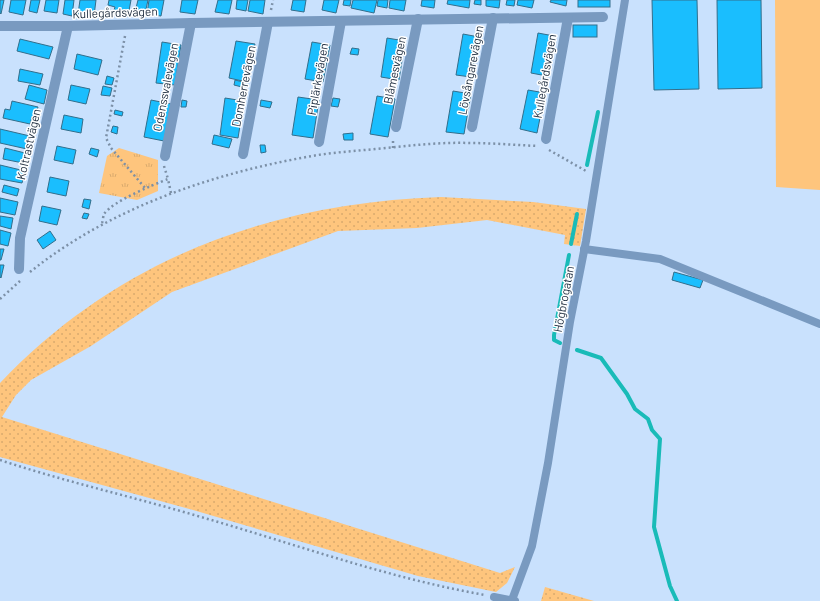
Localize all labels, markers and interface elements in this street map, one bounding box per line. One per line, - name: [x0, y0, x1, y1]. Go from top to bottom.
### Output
- street label: Kullegårdsvägen: [72, 4, 158, 20]
- street label: Lövsångarevägen: [454, 24, 486, 116]
- street label: Kullegårdsvägen: [530, 33, 558, 119]
- street label: Blåmesvägen: [380, 35, 408, 105]
- street label: Odenssvalevägen: [150, 42, 180, 132]
- street label: Piplärkevägen: [304, 42, 330, 116]
- street label: Domherrevägen: [228, 44, 258, 128]
- street label: Koltrastvägen: [13, 107, 43, 181]
- street label: Högbrogatan: [550, 264, 576, 334]

